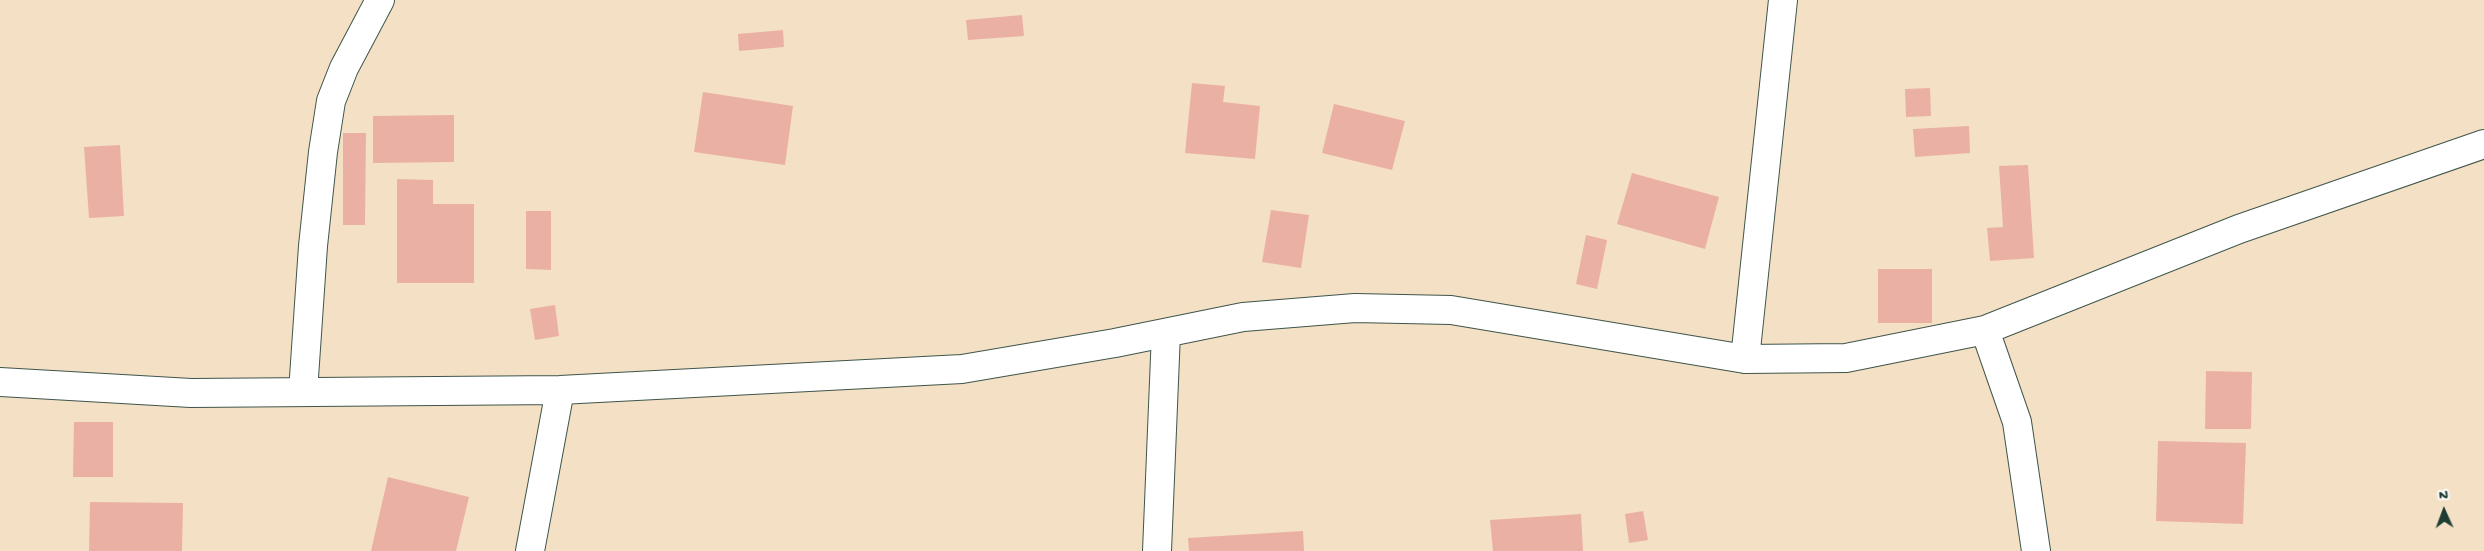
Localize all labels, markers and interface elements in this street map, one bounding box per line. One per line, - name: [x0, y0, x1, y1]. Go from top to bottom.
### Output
- north arrow: [2419, 486, 2469, 536]
- text: N: [2439, 487, 2448, 504]

